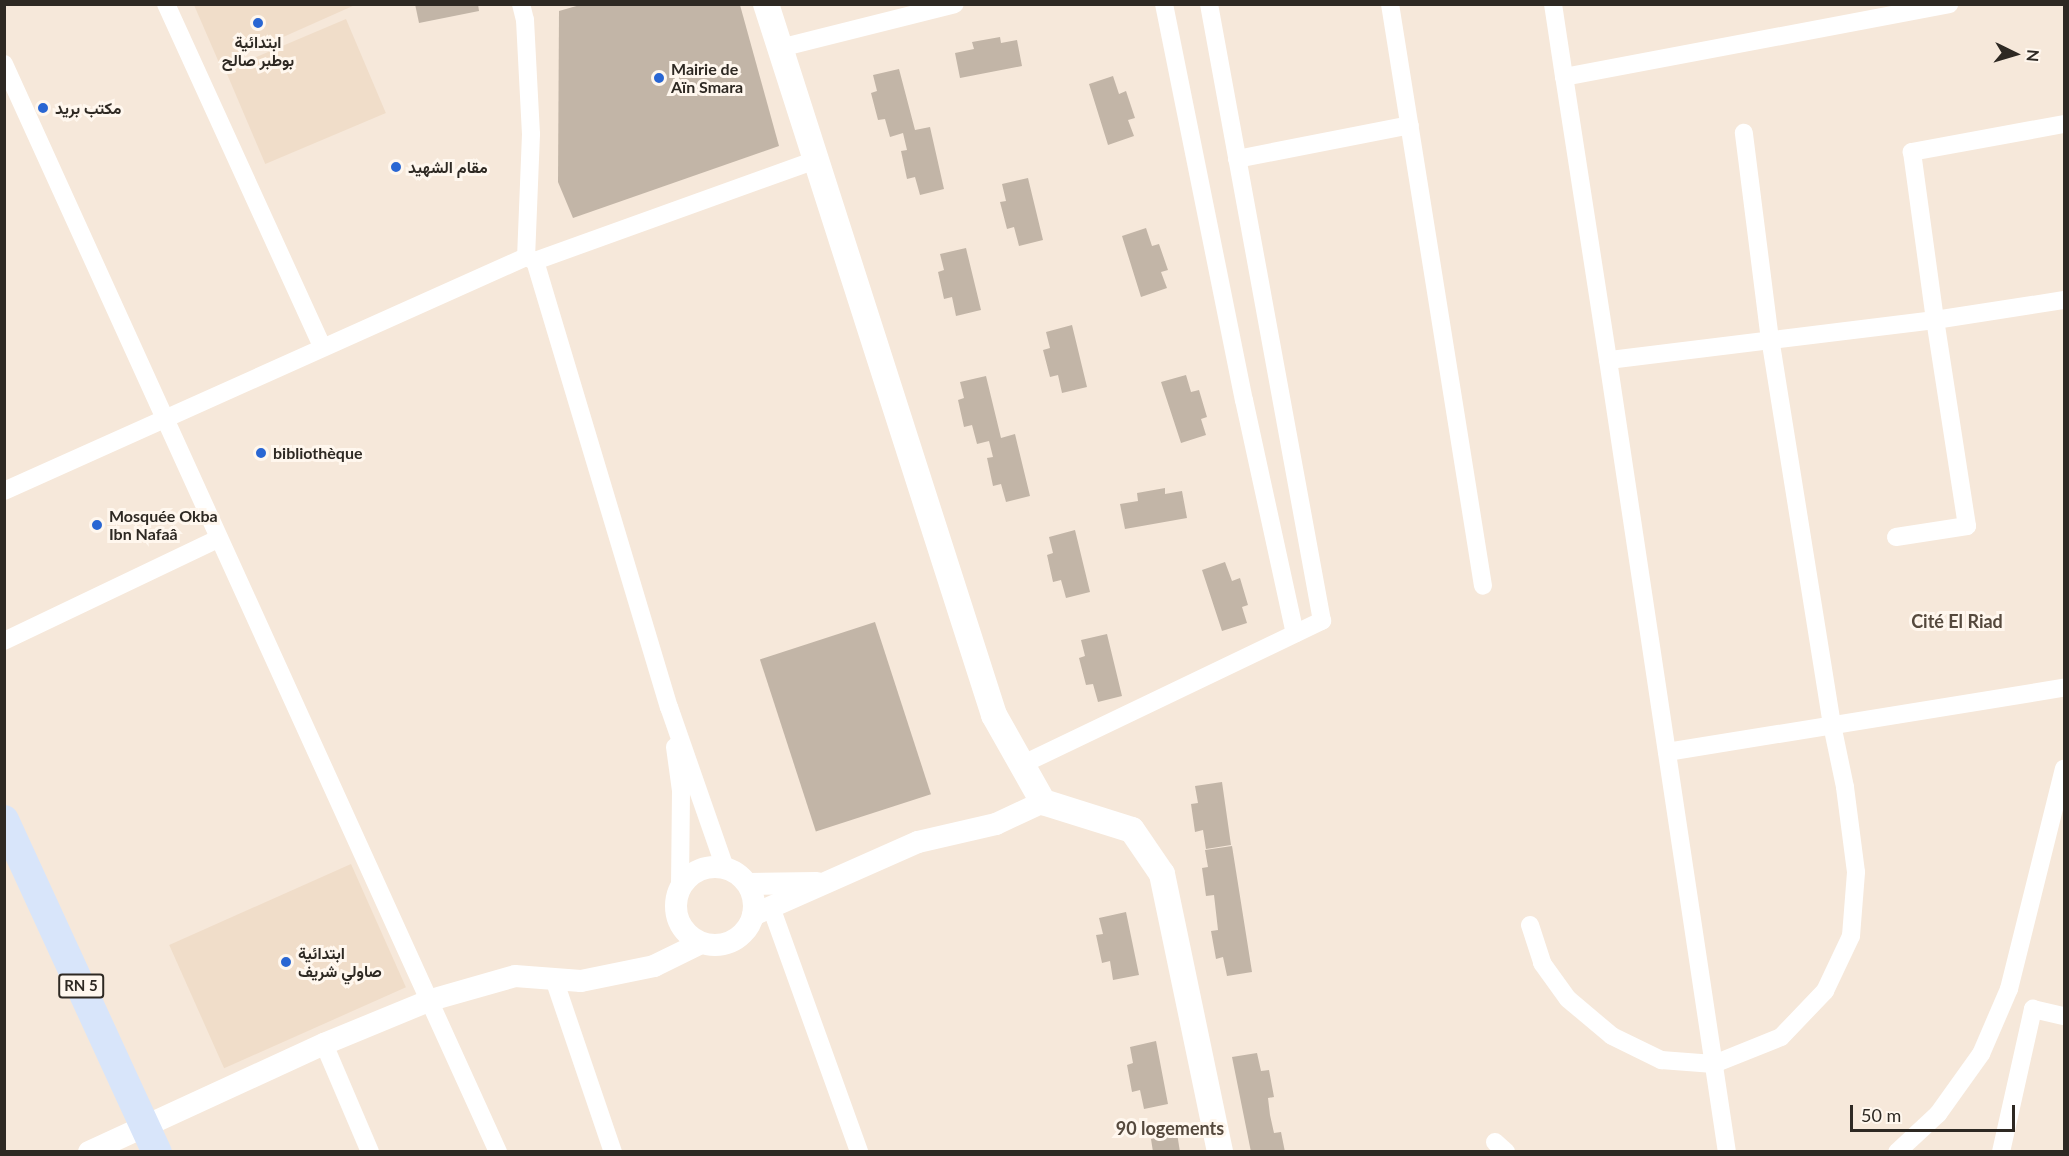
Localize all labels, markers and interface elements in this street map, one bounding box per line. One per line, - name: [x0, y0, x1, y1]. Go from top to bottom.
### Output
- marker: ابتدائية بوطبر صالح: [251, 16, 265, 30]
- north arrow: [1985, 24, 2045, 84]
- place label: ابتدائية بوطبر صالح: [222, 32, 294, 70]
- text: N: [2023, 49, 2043, 63]
- place label: Mairie de Aïn Smara: [671, 59, 743, 97]
- marker: Mairie de Aïn Smara: [652, 71, 666, 85]
- place label: مكتب بريد: [55, 98, 122, 118]
- marker: مكتب بريد: [36, 101, 50, 115]
- place label: مقام الشهيد: [408, 157, 488, 177]
- marker: مقام الشهيد: [389, 160, 403, 174]
- place label: bibliothèque: [273, 443, 362, 463]
- marker: bibliothèque: [254, 446, 268, 460]
- place label: Mosquée Okba Ibn Nafaâ: [109, 506, 218, 544]
- marker: Mosquée Okba Ibn Nafaâ: [90, 518, 104, 532]
- district label: Cité El Riad: [1911, 610, 2003, 632]
- place label: ابتدائية صاولي شريف: [298, 943, 382, 981]
- marker: ابتدائية صاولي شريف: [279, 955, 293, 969]
- road number: RN 5: [57, 974, 105, 998]
- scale bar: [1853, 1093, 2018, 1131]
- text: 50 m: [1861, 1104, 1901, 1126]
- district label: 90 logements: [1116, 1117, 1224, 1139]

